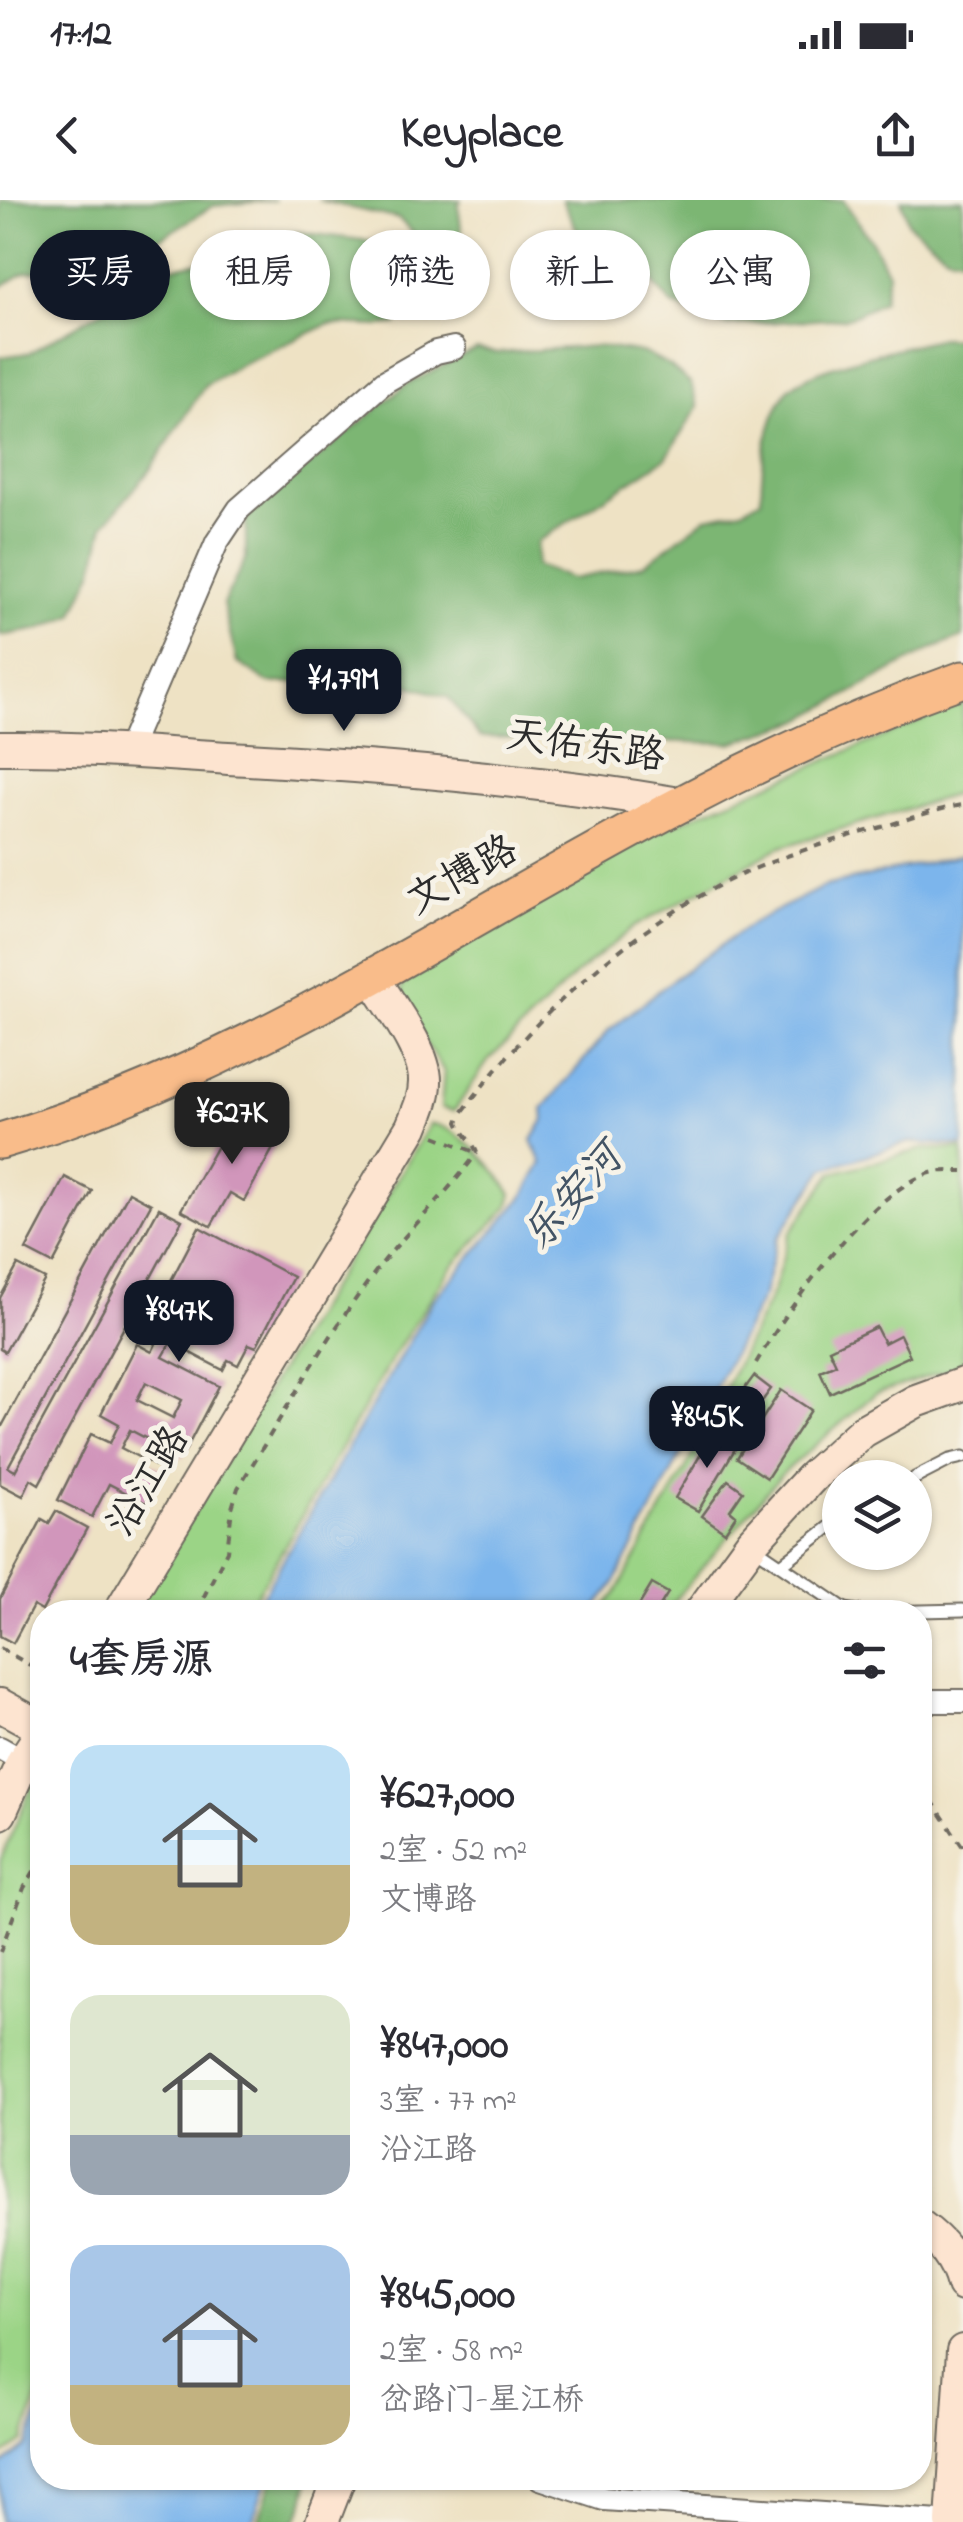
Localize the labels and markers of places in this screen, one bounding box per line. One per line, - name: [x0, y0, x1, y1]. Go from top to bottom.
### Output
- pin: ¥1.79M: [263, 649, 425, 734]
- pin: ¥627K: [162, 1082, 302, 1167]
- pin: ¥847K: [109, 1280, 249, 1365]
- pin: ¥845K: [637, 1386, 777, 1471]

